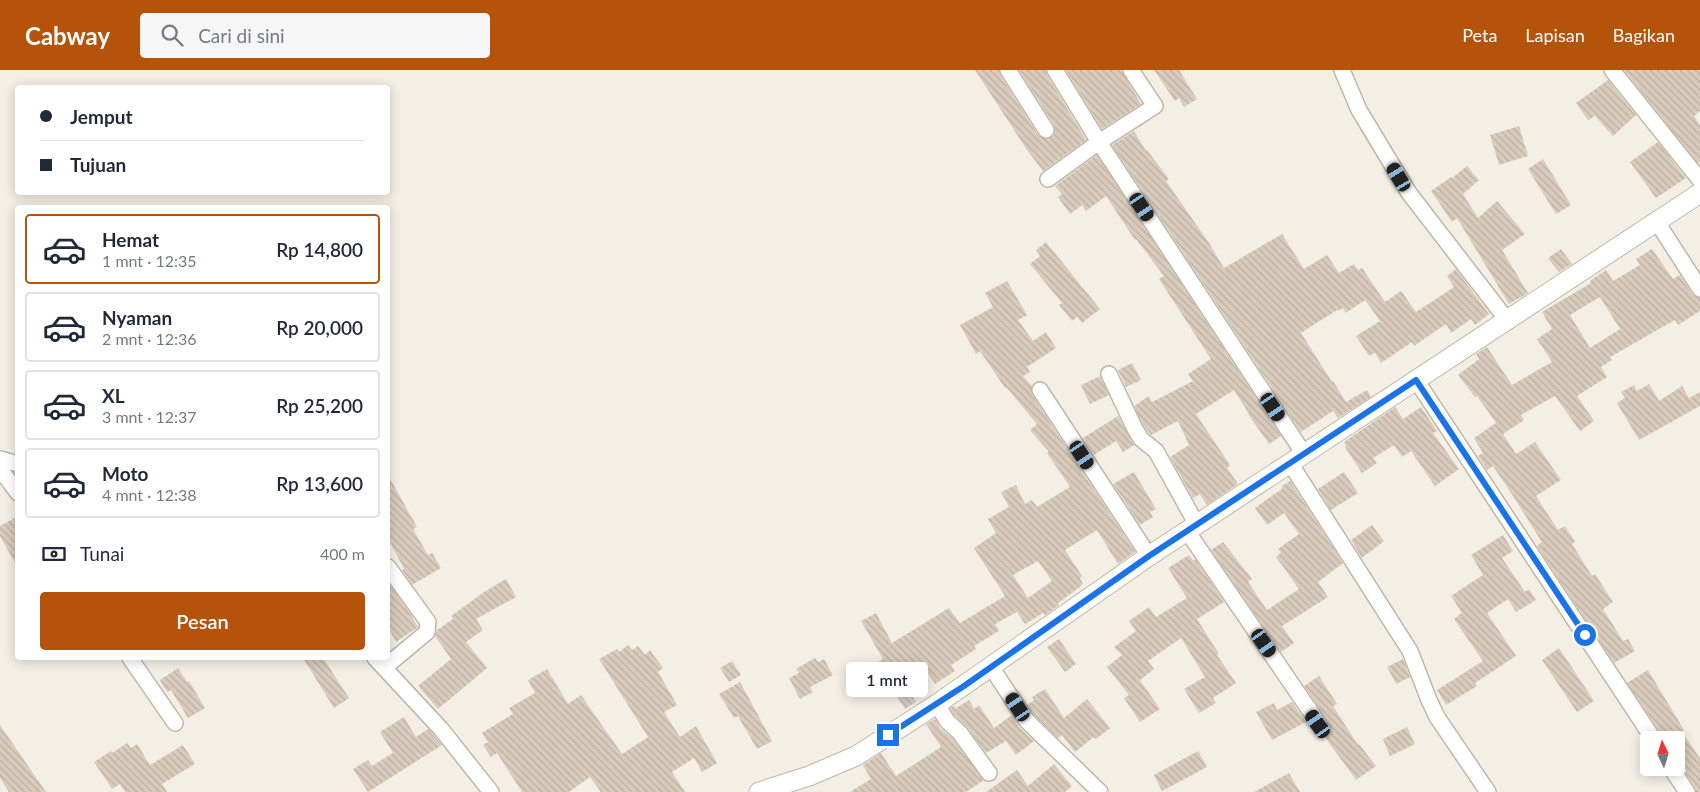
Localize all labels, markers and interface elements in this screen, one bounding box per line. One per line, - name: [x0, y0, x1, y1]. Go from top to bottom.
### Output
- search box: [140, 13, 490, 58]
- text: Cabway: [25, 21, 110, 50]
- icon: search: [158, 21, 186, 49]
- text: Cari di sini: [198, 24, 285, 47]
- text: Peta: [1462, 24, 1497, 46]
- text: Lapisan: [1525, 24, 1585, 46]
- text: Bagikan: [1613, 24, 1675, 46]
- text: Jemput: [70, 105, 132, 128]
- text: Tujuan: [70, 153, 126, 176]
- car: [1384, 160, 1413, 194]
- car: [1127, 190, 1156, 224]
- icon: car: [42, 227, 87, 272]
- text: Hemat: [102, 228, 159, 251]
- text: Rp 14,800: [276, 238, 363, 261]
- text: 1 mnt · 12:35: [102, 251, 197, 270]
- icon: car: [42, 305, 87, 350]
- text: Nyaman: [102, 306, 172, 329]
- text: Rp 20,000: [276, 316, 363, 339]
- text: 2 mnt · 12:36: [102, 329, 197, 348]
- icon: car: [42, 383, 87, 428]
- text: XL: [102, 384, 125, 407]
- car: [1258, 390, 1287, 424]
- text: Rp 25,200: [276, 394, 363, 417]
- text: 3 mnt · 12:37: [102, 407, 197, 426]
- car: [1067, 438, 1096, 472]
- icon: car: [42, 461, 87, 506]
- text: Moto: [102, 462, 148, 485]
- text: Rp 13,600: [276, 472, 363, 495]
- text: 4 mnt · 12:38: [102, 485, 197, 504]
- icon: cash: [40, 540, 68, 568]
- text: Tunai: [80, 542, 124, 565]
- text: 400 m: [320, 544, 365, 563]
- button: Pesan: [40, 592, 365, 650]
- route start: [1574, 624, 1596, 646]
- car: [1249, 626, 1278, 660]
- callout: 1 mnt: [847, 662, 929, 698]
- text: 1 mnt: [866, 670, 908, 689]
- car: [1003, 690, 1032, 724]
- car: [1303, 707, 1332, 741]
- route end: [877, 724, 899, 746]
- north arrow: [1640, 731, 1685, 776]
- map controls: [1640, 731, 1685, 776]

